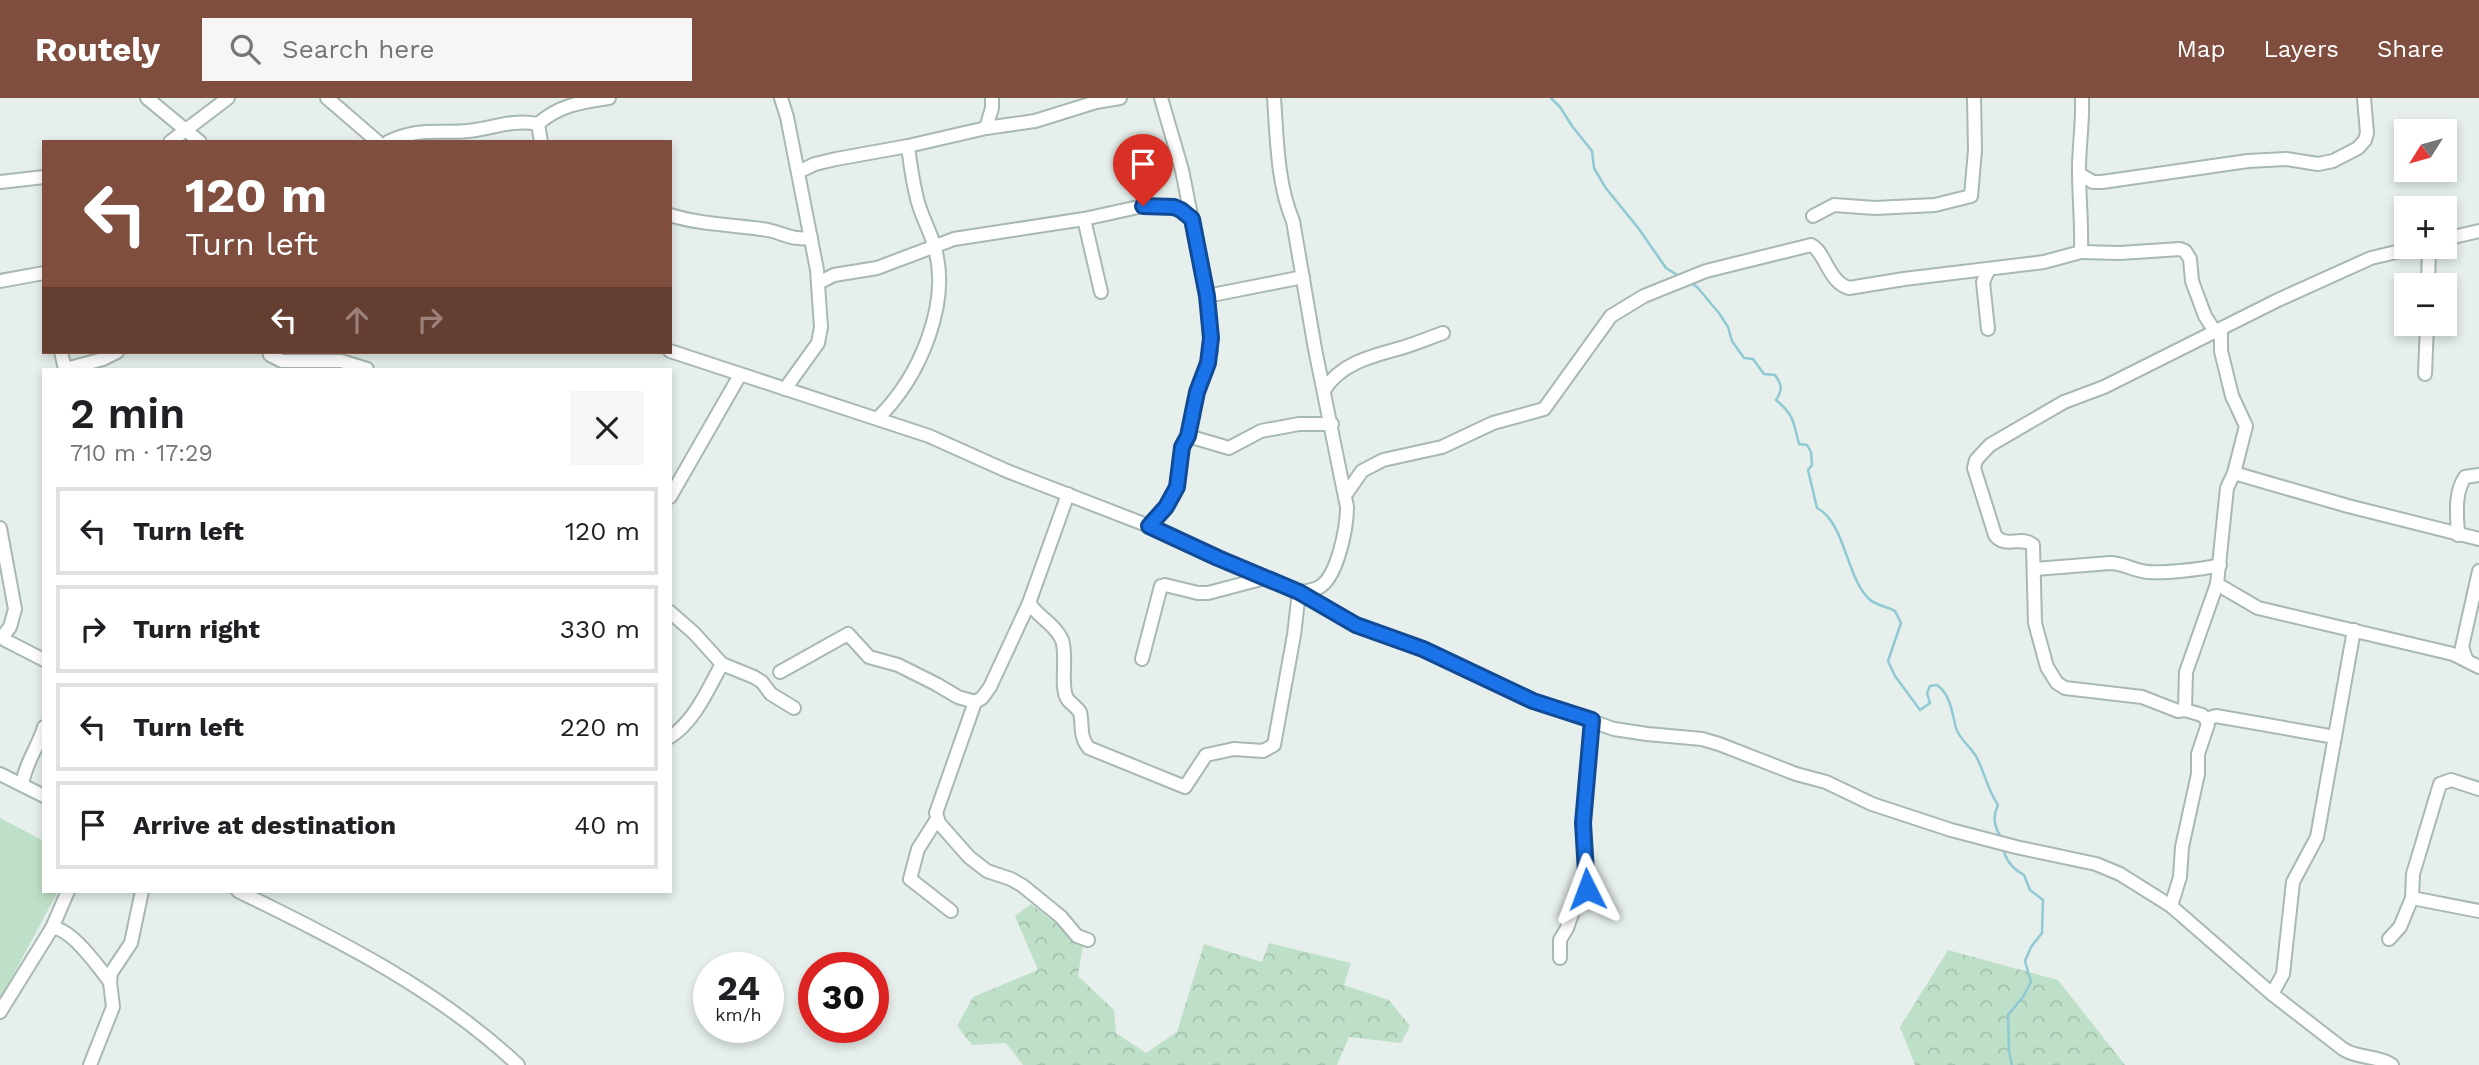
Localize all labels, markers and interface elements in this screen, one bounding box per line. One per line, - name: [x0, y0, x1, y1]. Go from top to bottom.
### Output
- search box: [202, 18, 692, 81]
- text: Routely: [35, 30, 160, 69]
- icon: search: [226, 30, 264, 68]
- text: Search here: [282, 34, 434, 64]
- text: Map: [2177, 35, 2225, 63]
- text: Layers: [2263, 35, 2339, 63]
- text: Share: [2377, 35, 2444, 63]
- north arrow: [2394, 119, 2457, 182]
- map controls: [2394, 119, 2457, 336]
- pin: [1113, 134, 1173, 206]
- icon: arrive: [1124, 145, 1162, 183]
- text: 120 m: [185, 166, 327, 224]
- icon: left: [70, 168, 161, 259]
- button: +: [2394, 196, 2457, 259]
- text: Turn left: [185, 225, 318, 263]
- button: −: [2394, 273, 2457, 336]
- icon: left: [265, 301, 303, 339]
- icon: ahead: [338, 301, 376, 339]
- icon: right: [411, 301, 449, 339]
- text: 2 min: [70, 389, 185, 438]
- button: close: [570, 391, 644, 465]
- text: 710 m · 17:29: [70, 440, 213, 467]
- icon: left: [74, 512, 112, 550]
- text: Turn left: [133, 516, 244, 546]
- text: 120 m: [565, 516, 640, 546]
- icon: right: [74, 610, 112, 648]
- text: Turn right: [133, 614, 260, 644]
- text: 330 m: [560, 614, 640, 644]
- icon: left: [74, 708, 112, 746]
- text: Turn left: [133, 712, 244, 742]
- text: 220 m: [560, 712, 640, 742]
- icon: arrive: [74, 806, 112, 844]
- text: Arrive at destination: [133, 810, 396, 840]
- text: 40 m: [574, 810, 640, 840]
- position arrow: [1550, 852, 1624, 926]
- speed limit sign: 30: [798, 952, 889, 1043]
- text: 24: [717, 967, 760, 1009]
- text: km/h: [715, 1004, 762, 1025]

